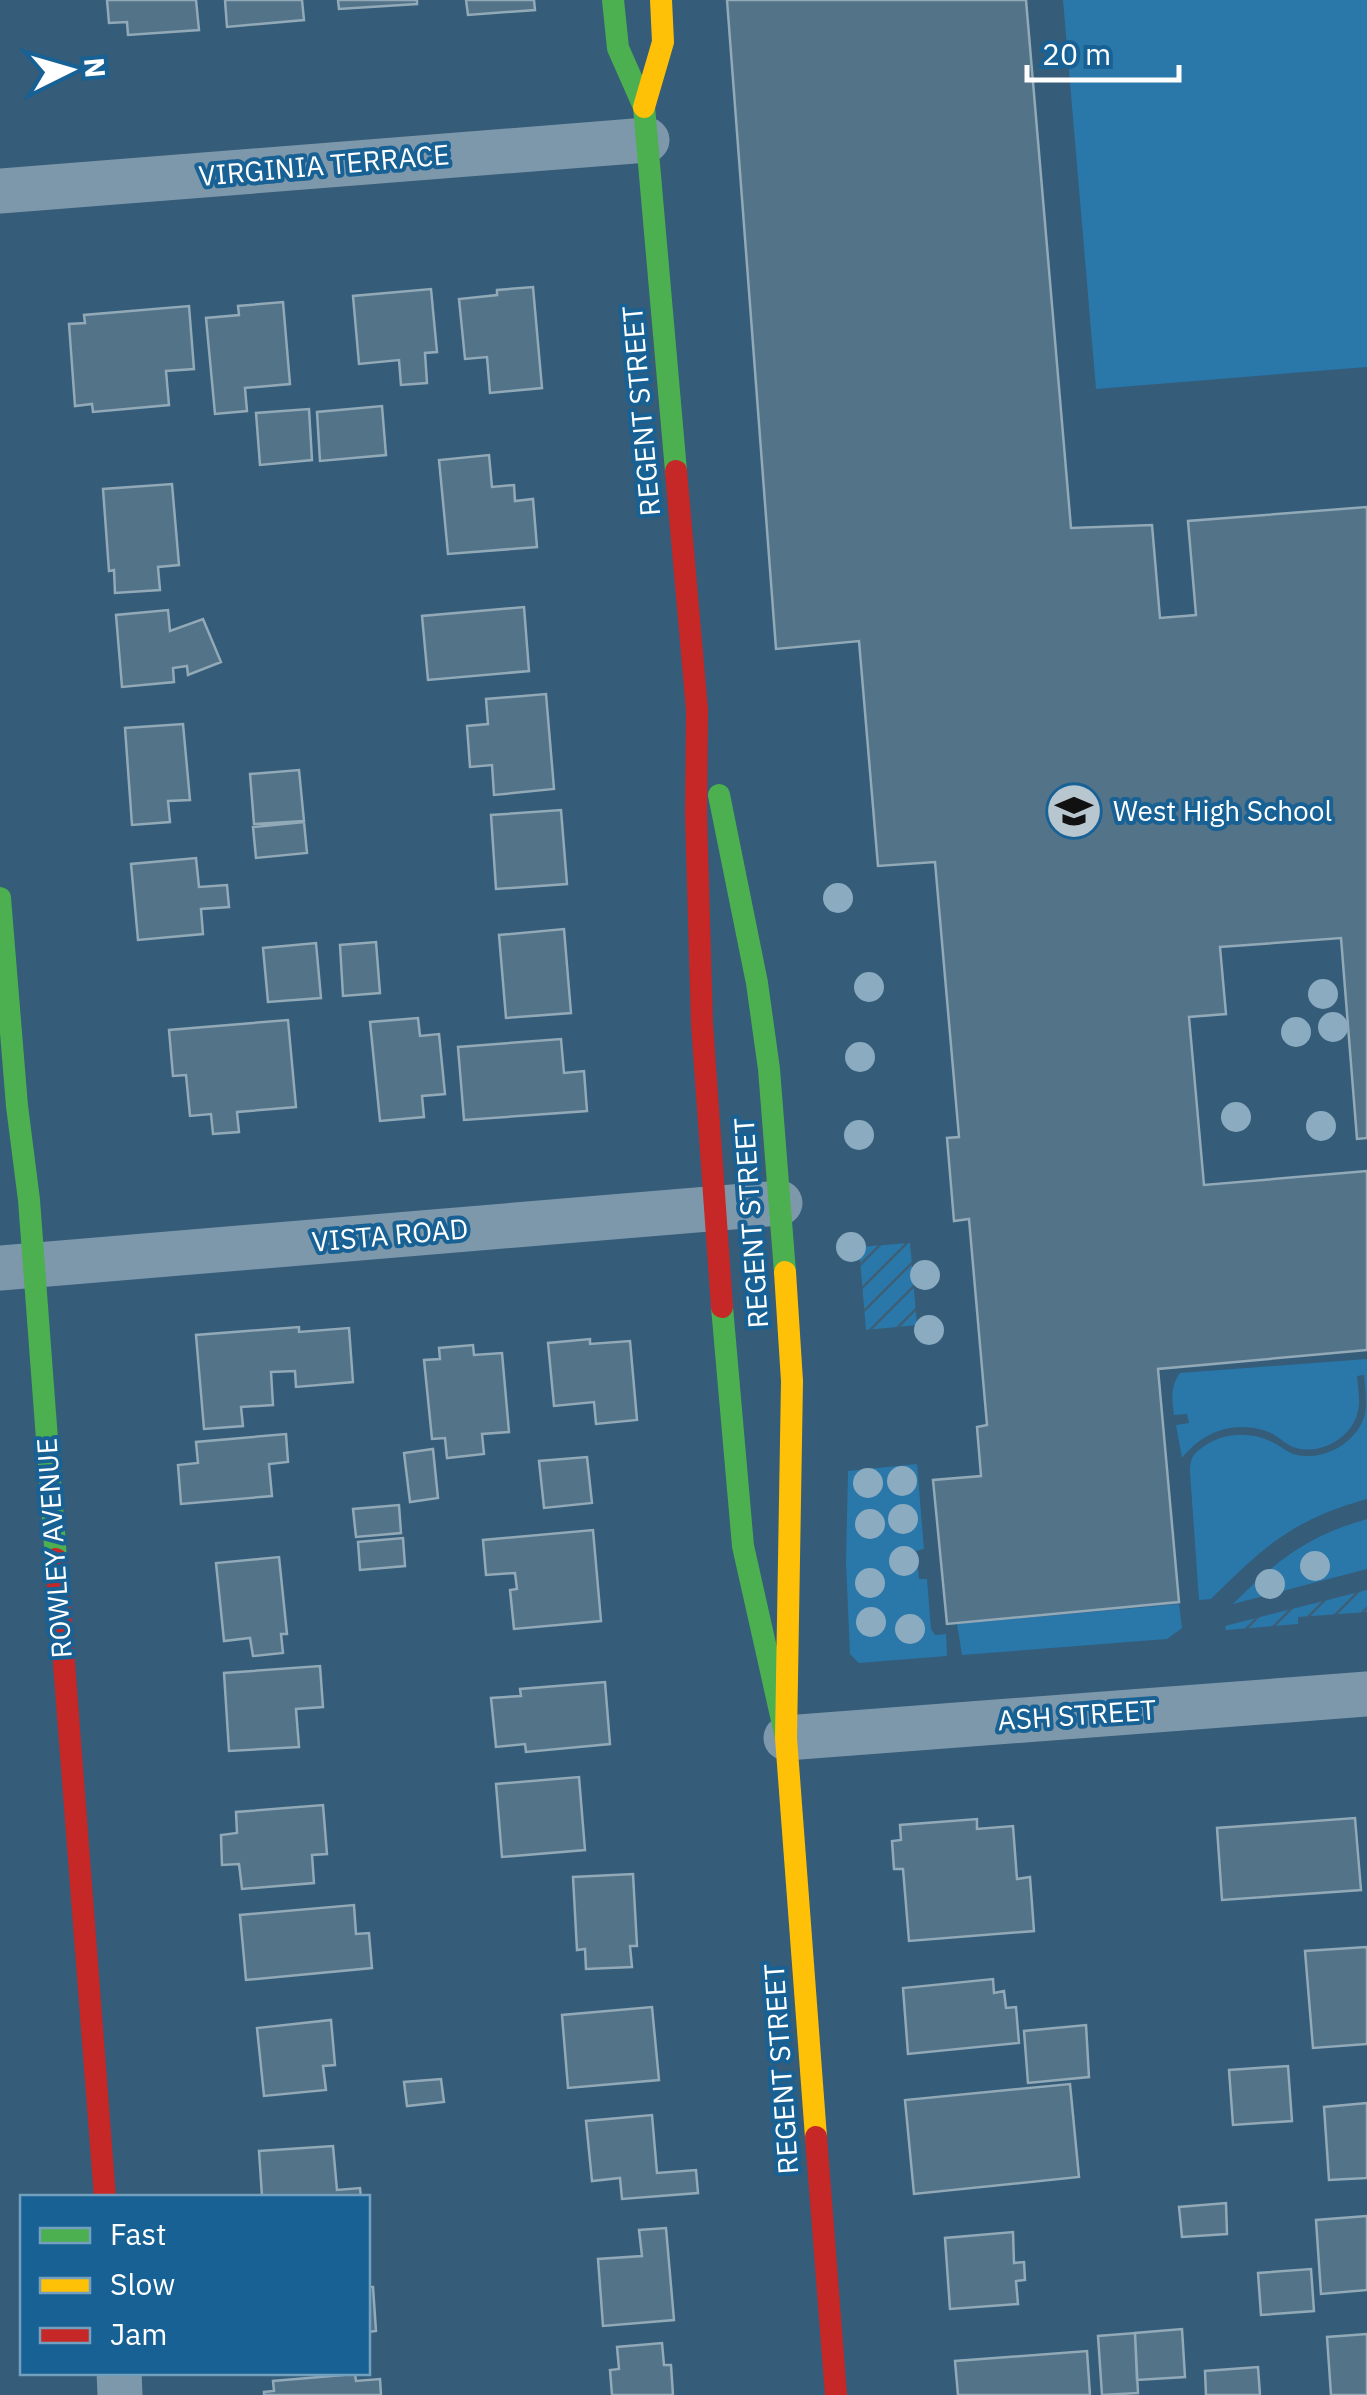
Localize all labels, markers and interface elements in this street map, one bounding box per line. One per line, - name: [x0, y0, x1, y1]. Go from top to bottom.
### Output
- north arrow: [20, 20, 120, 120]
- scale bar: [1027, 20, 1180, 82]
- text: 20 m: [1042, 34, 1111, 73]
- text: N: [76, 56, 115, 79]
- street label: VIRGINIA TERRACE: [197, 135, 451, 194]
- street label: REGENT STREET: [613, 304, 668, 518]
- school or university icon: West High School: [1044, 781, 1104, 841]
- place label: West High School: [1113, 792, 1332, 829]
- street label: REGENT STREET: [725, 1117, 776, 1330]
- street label: VISTA ROAD: [310, 1209, 470, 1260]
- street label: ROWLEY AVENUE: [27, 1437, 80, 1659]
- street label: ASH STREET: [996, 1690, 1158, 1739]
- street label: REGENT STREET: [755, 1963, 806, 2176]
- legend: [20, 2195, 370, 2375]
- text: Fast: [110, 2214, 167, 2253]
- text: Slow: [110, 2264, 175, 2303]
- text: Jam: [110, 2314, 168, 2353]

